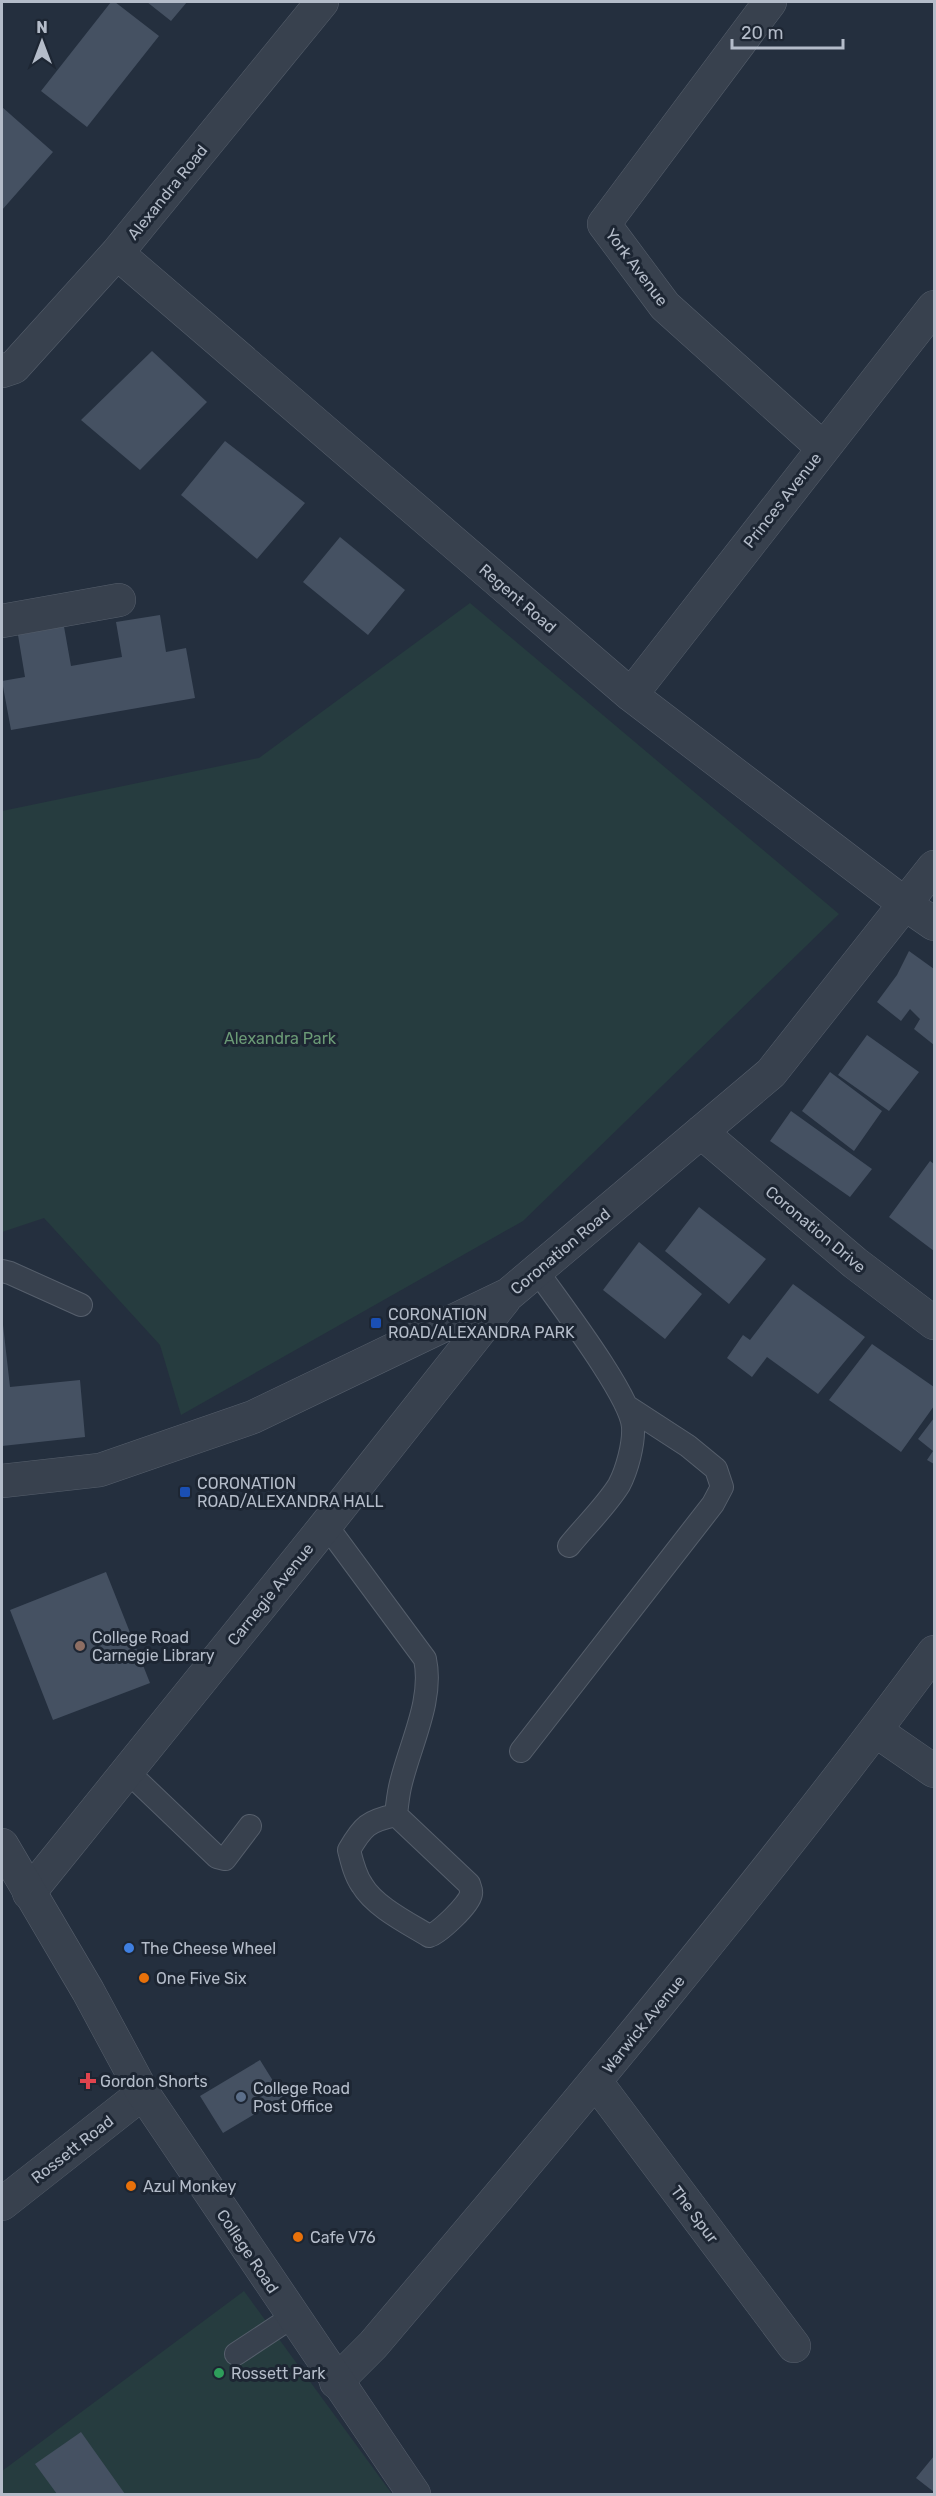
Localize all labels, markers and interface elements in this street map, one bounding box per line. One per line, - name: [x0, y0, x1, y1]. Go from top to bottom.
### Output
- north arrow: [12, 12, 72, 72]
- scale bar: [732, 12, 843, 50]
- text: N: [36, 18, 48, 37]
- text: 20 m: [741, 22, 783, 44]
- street label: Alexandra Road: [123, 141, 211, 244]
- street label: York Avenue: [601, 225, 672, 310]
- street label: Princes Avenue: [739, 449, 825, 552]
- street label: Regent Road: [475, 560, 560, 637]
- park label: Alexandra Park: [224, 1029, 337, 1048]
- street label: Coronation Drive: [762, 1182, 870, 1277]
- street label: Coronation Road: [507, 1204, 614, 1299]
- place label: CORONATION ROAD/ALEXANDRA PARK: [388, 1305, 575, 1342]
- marker: CORONATION ROAD/ALEXANDRA PARK: [369, 1316, 383, 1330]
- place label: CORONATION ROAD/ALEXANDRA HALL: [197, 1474, 383, 1511]
- marker: CORONATION ROAD/ALEXANDRA HALL: [178, 1485, 192, 1499]
- street label: Carnegie Avenue: [223, 1539, 317, 1649]
- place label: College Road Carnegie Library: [92, 1628, 215, 1665]
- marker: College Road Carnegie Library: [73, 1639, 87, 1653]
- place label: The Cheese Wheel: [141, 1939, 276, 1958]
- marker: The Cheese Wheel: [122, 1941, 136, 1955]
- place label: One Five Six: [156, 1969, 247, 1988]
- marker: One Five Six: [137, 1971, 151, 1985]
- street label: Warwick Avenue: [598, 1971, 689, 2077]
- place label: Gordon Shorts: [100, 2072, 208, 2091]
- marker: Gordon Shorts: [81, 2074, 95, 2088]
- place label: College Road Post Office: [253, 2079, 350, 2116]
- marker: College Road Post Office: [234, 2090, 248, 2104]
- street label: Rossett Road: [27, 2111, 117, 2187]
- place label: Azul Monkey: [143, 2177, 236, 2196]
- marker: Azul Monkey: [124, 2179, 138, 2193]
- street label: The Spur: [667, 2182, 722, 2247]
- street label: College Road: [213, 2206, 283, 2297]
- place label: Cafe V76: [310, 2228, 376, 2247]
- marker: Cafe V76: [291, 2230, 305, 2244]
- place label: Rossett Park: [231, 2364, 326, 2383]
- marker: Rossett Park: [212, 2366, 226, 2380]

